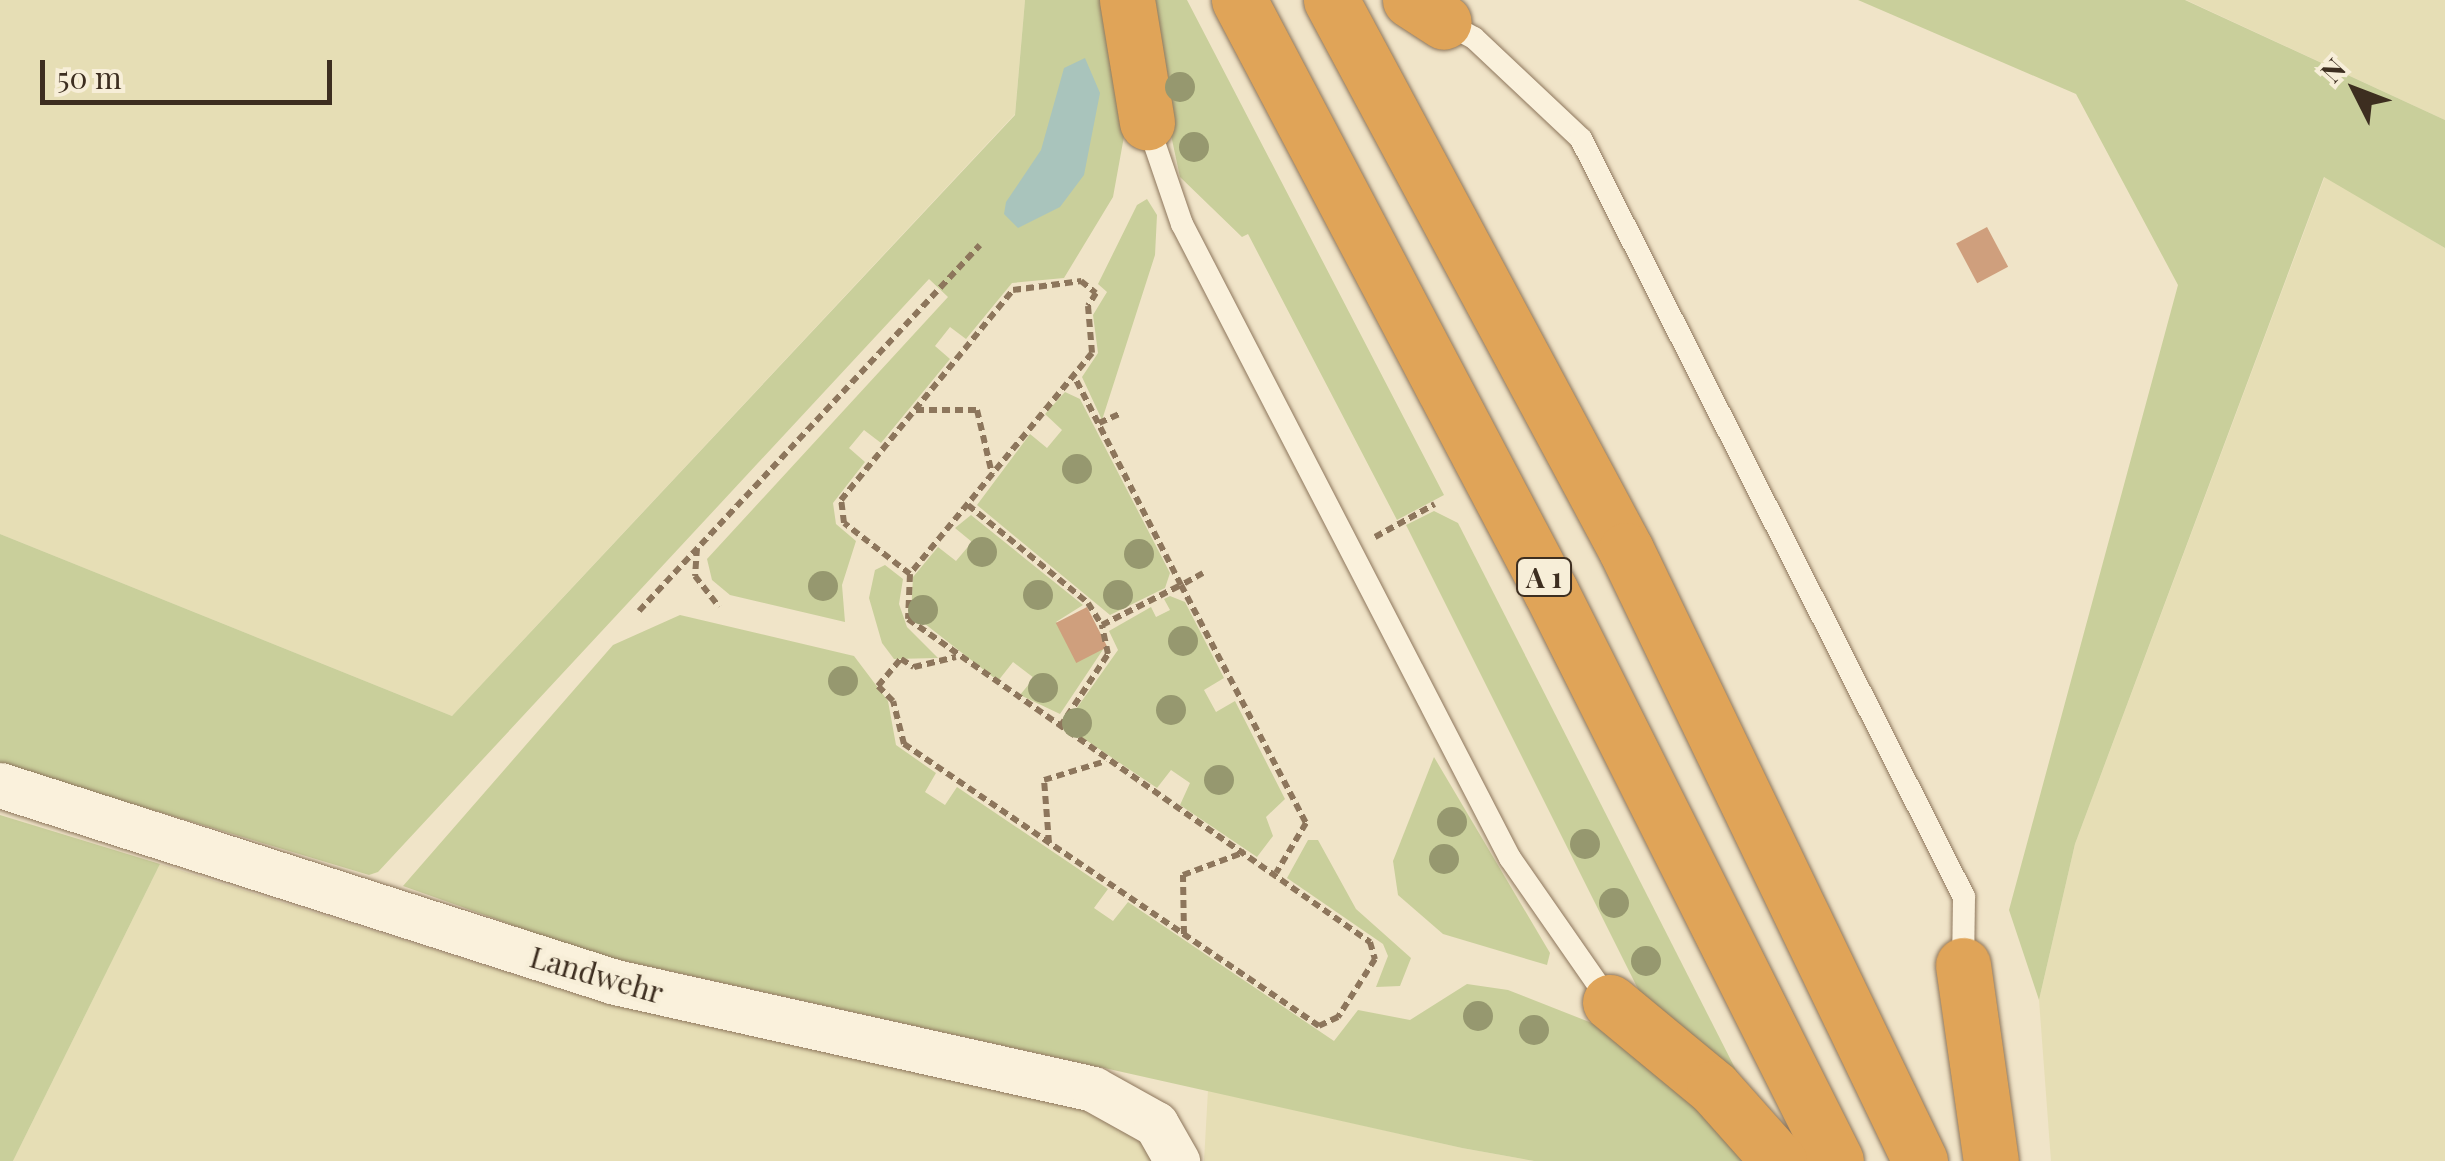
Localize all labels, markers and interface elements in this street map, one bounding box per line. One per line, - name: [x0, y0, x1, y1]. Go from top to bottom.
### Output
- scale bar: [45, 40, 338, 102]
- north arrow: [2305, 40, 2405, 140]
- text: N: [2312, 50, 2353, 89]
- text: 50 m: [57, 57, 122, 97]
- road number: A 1: [1514, 554, 1574, 600]
- street label: Landwehr: [526, 938, 668, 1010]

